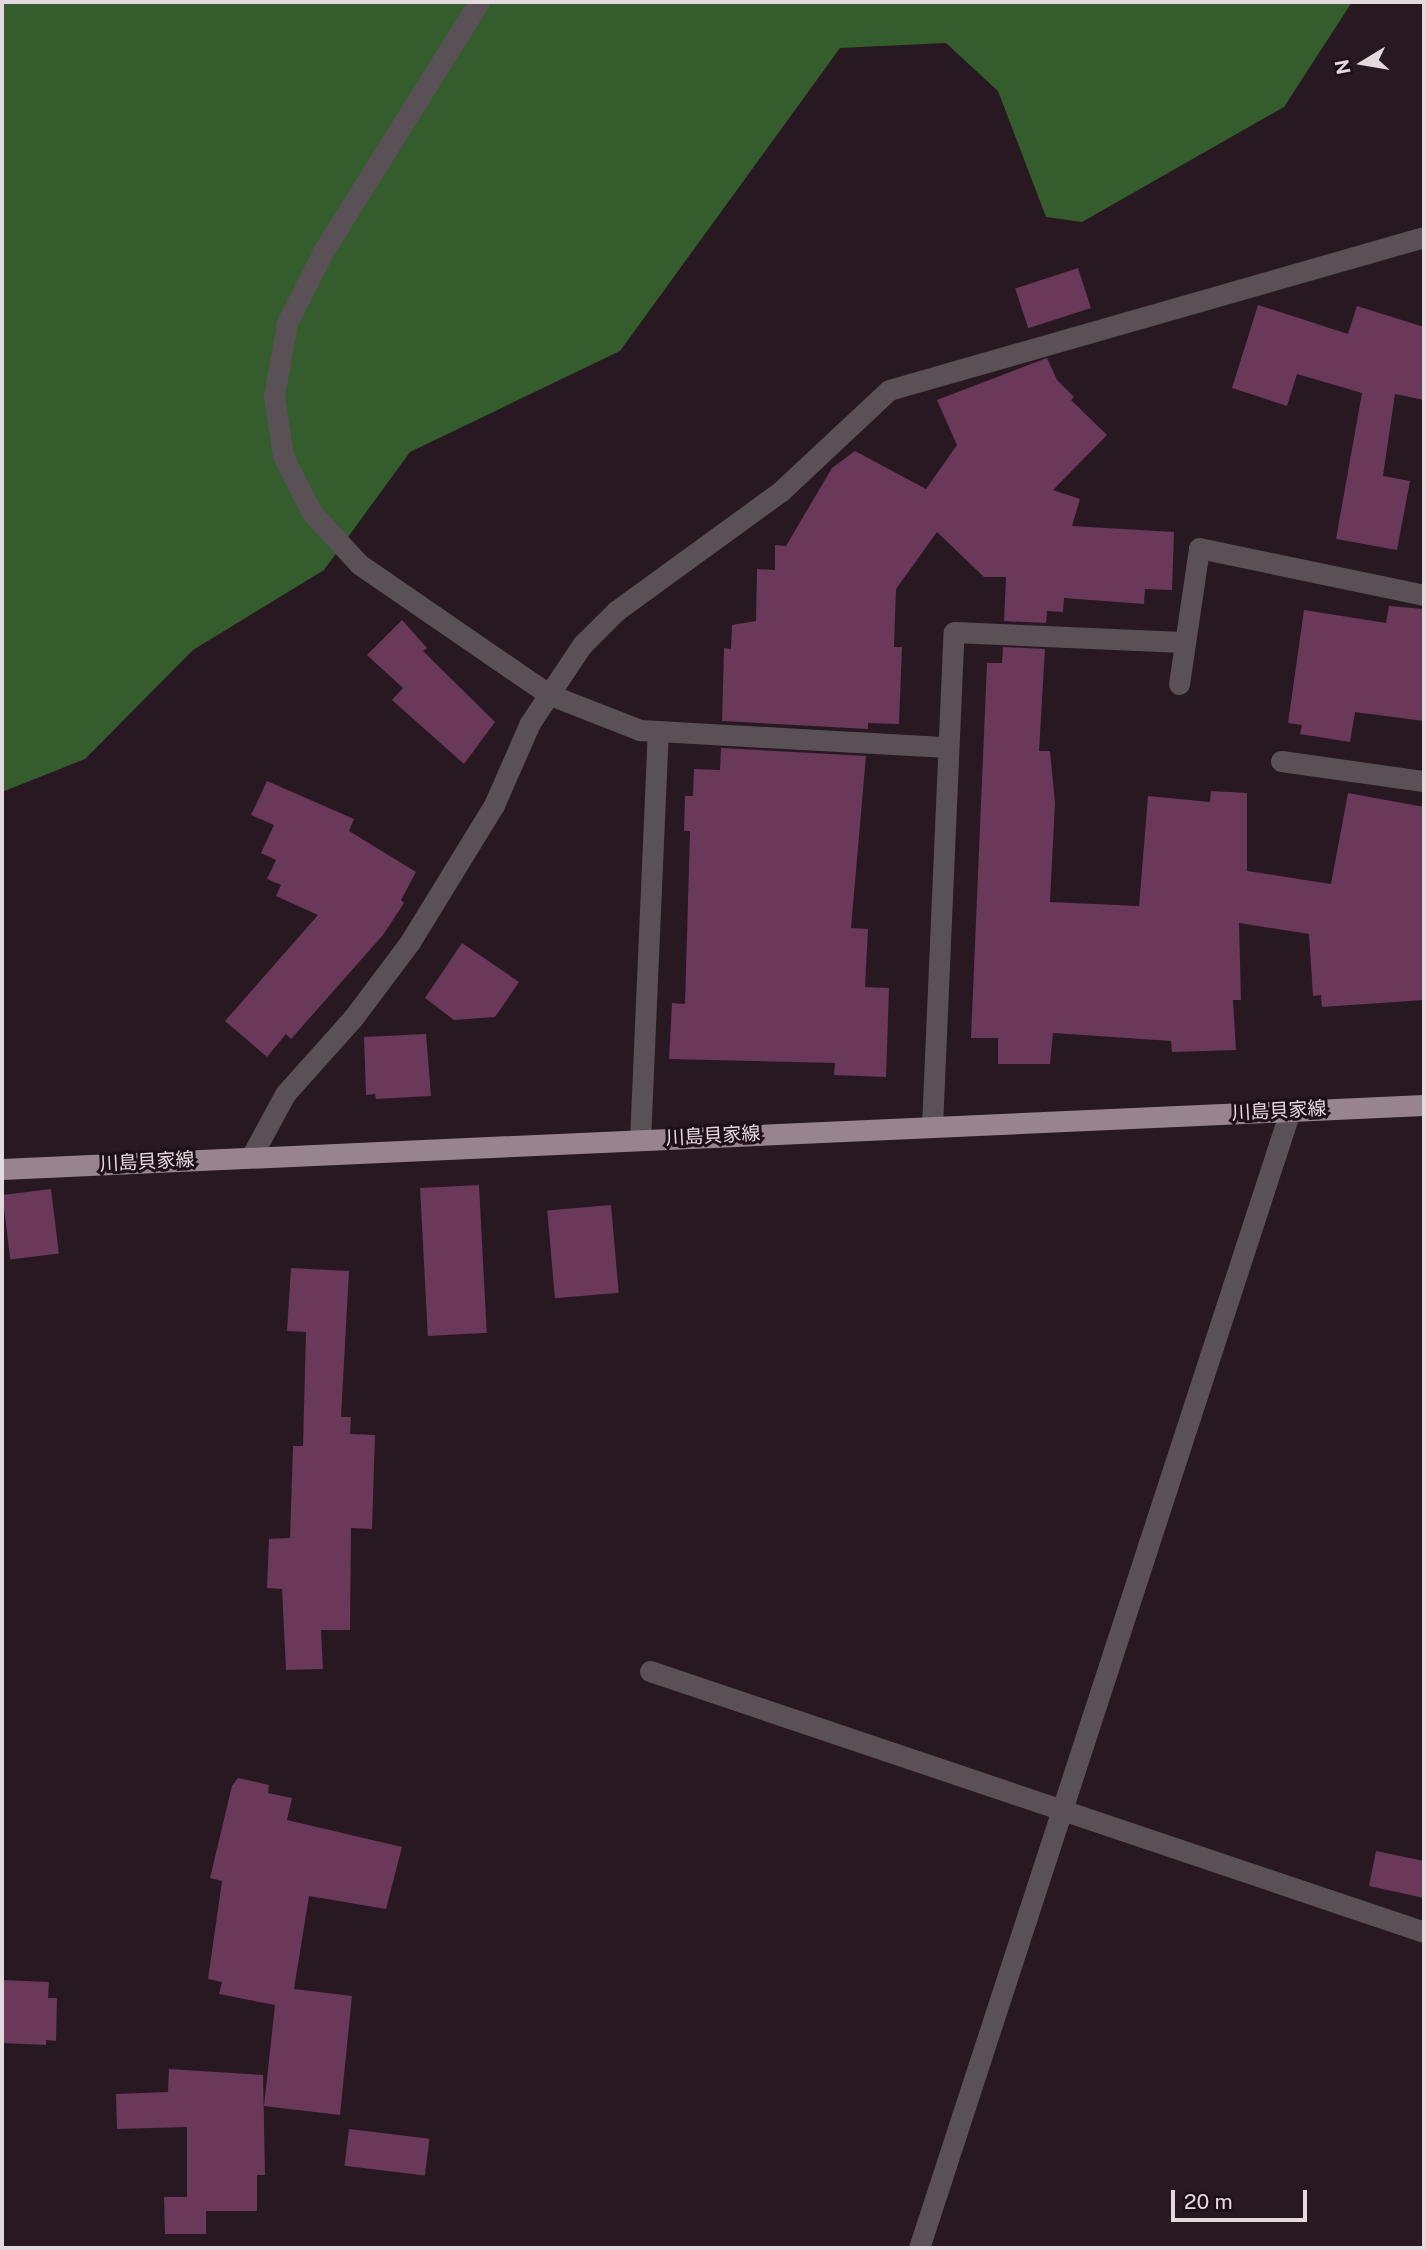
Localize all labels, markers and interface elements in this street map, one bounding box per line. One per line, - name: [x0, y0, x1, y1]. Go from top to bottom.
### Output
- north arrow: [1328, 28, 1398, 98]
- text: N: [1330, 58, 1355, 76]
- street label: 川島貝家線: [1231, 1097, 1327, 1125]
- street label: 川島貝家線: [665, 1122, 761, 1150]
- street label: 川島貝家線: [99, 1148, 195, 1176]
- scale bar: [1174, 2176, 1310, 2220]
- text: 20 m: [1184, 2189, 1233, 2214]

